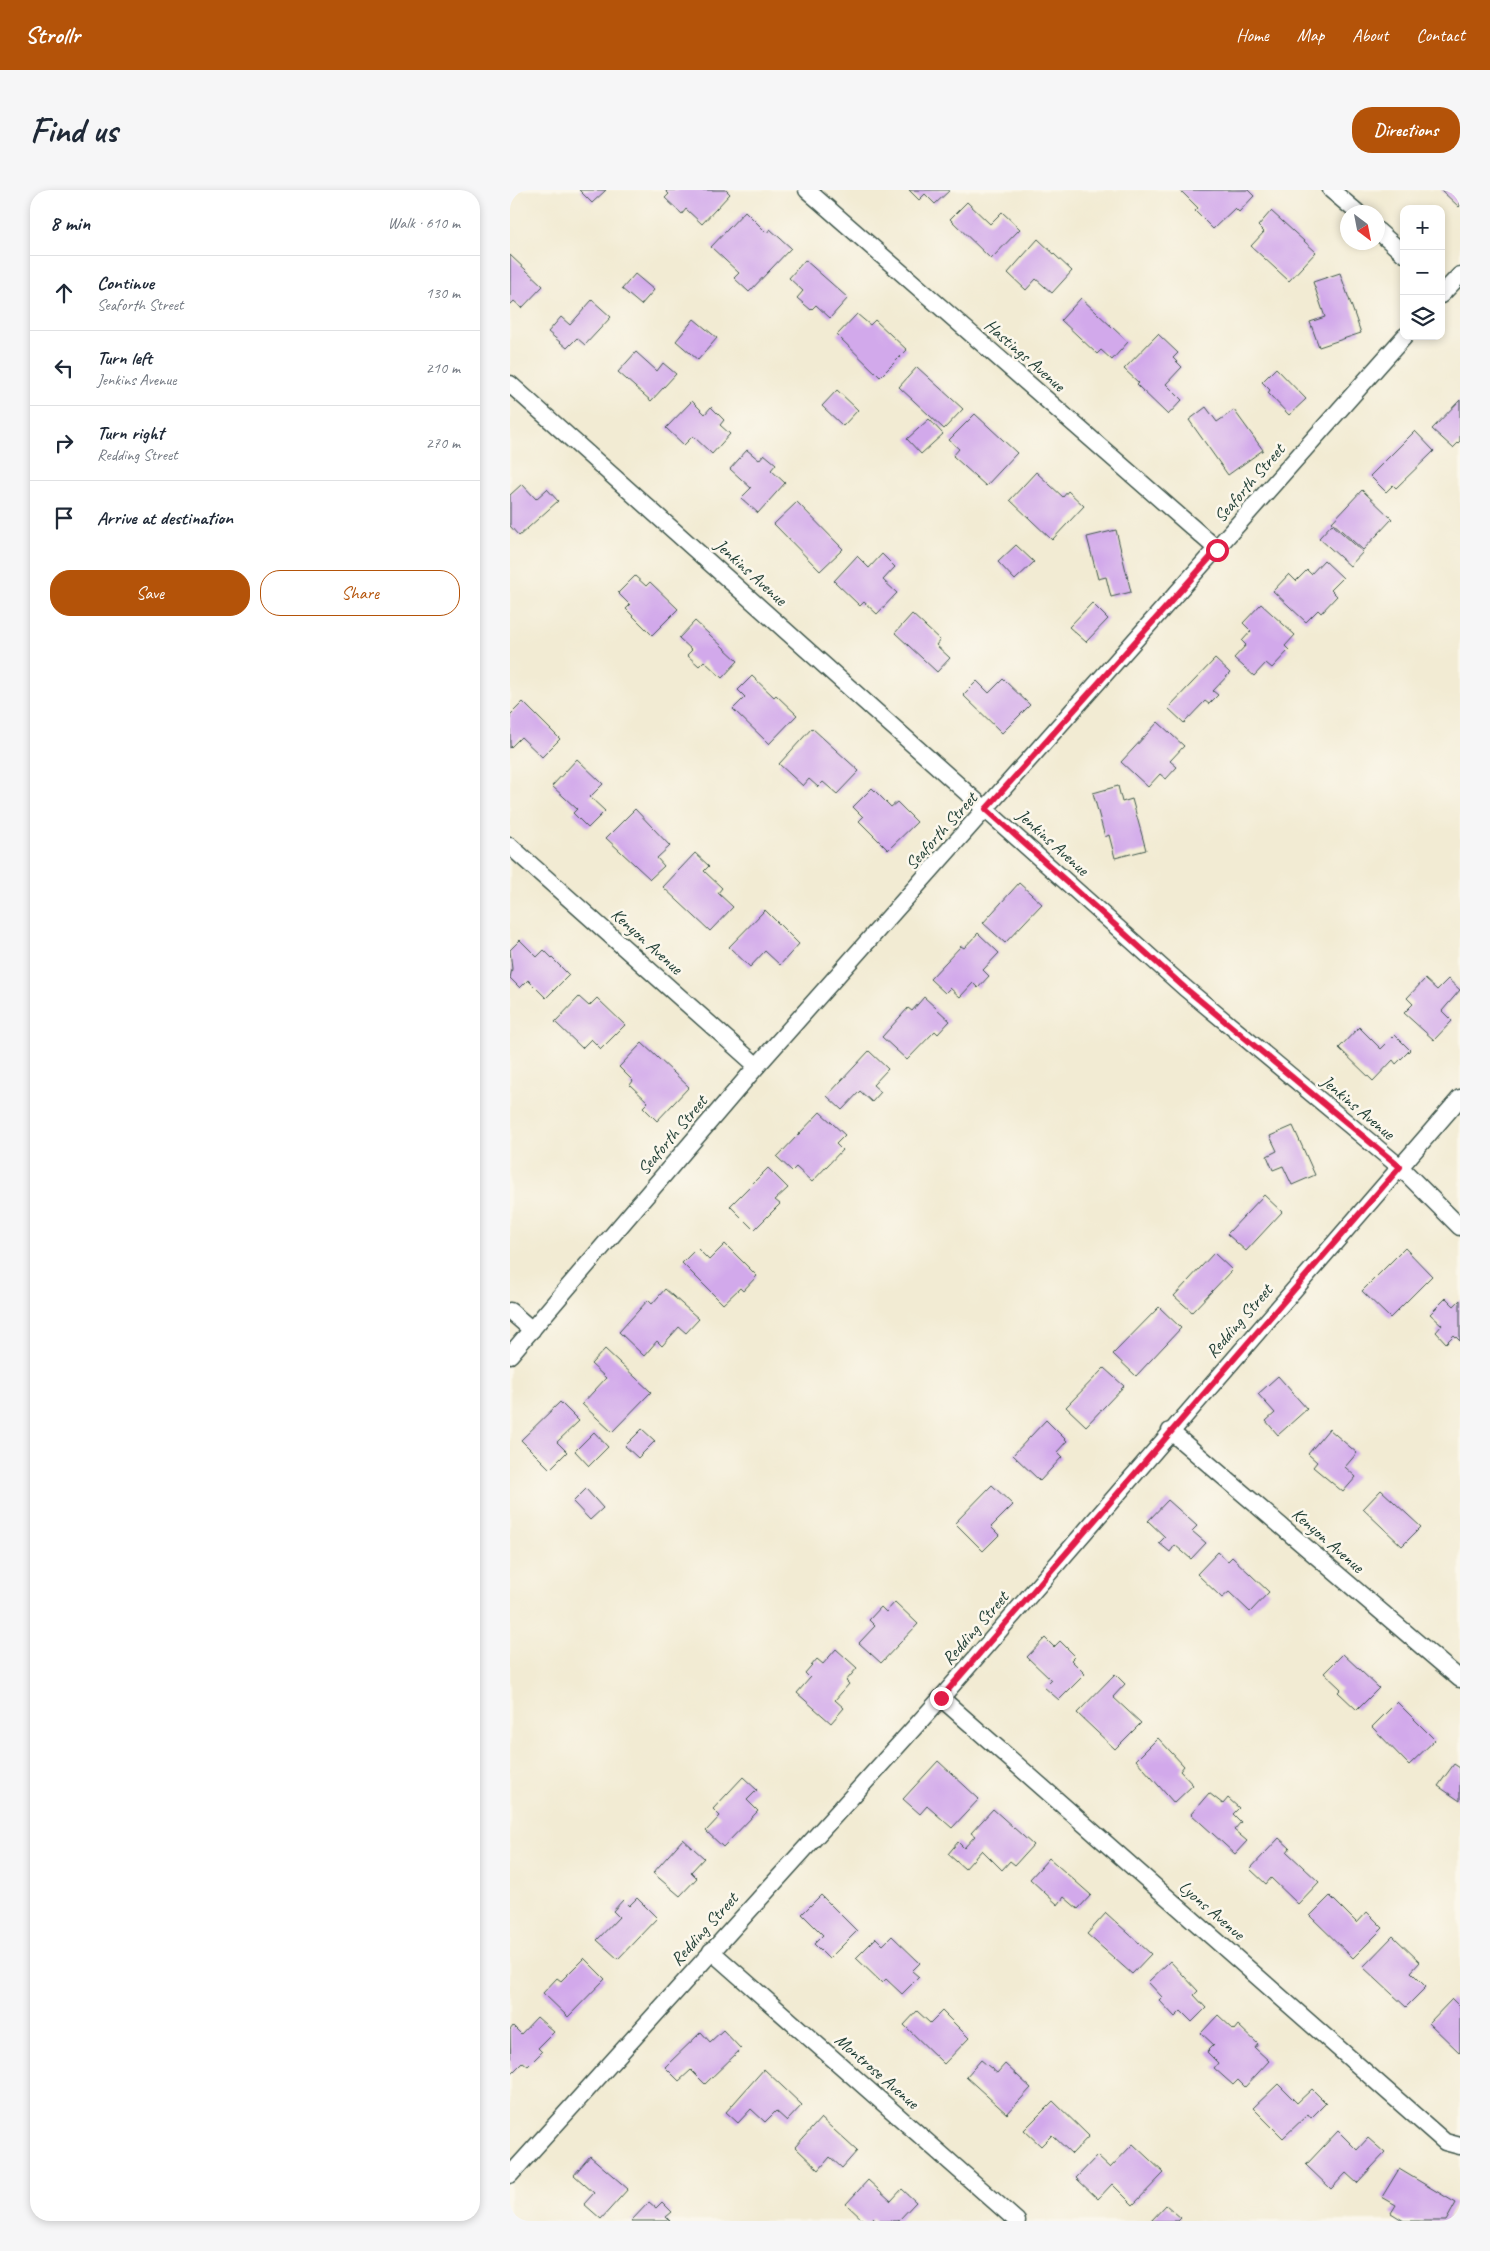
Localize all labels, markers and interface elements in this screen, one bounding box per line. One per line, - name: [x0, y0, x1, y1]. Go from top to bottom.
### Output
- text: Strollr: [25, 20, 80, 50]
- text: Home: [1236, 24, 1269, 46]
- text: Map: [1297, 24, 1324, 46]
- text: About: [1352, 24, 1388, 46]
- text: Contact: [1416, 24, 1465, 46]
- button: Directions: [1352, 107, 1460, 153]
- text: Find us: [30, 108, 117, 153]
- north arrow: [1340, 205, 1385, 250]
- map controls: [1400, 205, 1445, 340]
- button: +: [1400, 205, 1445, 250]
- text: 8 min: [50, 210, 90, 236]
- text: Walk · 610 m: [388, 213, 460, 233]
- button: −: [1400, 250, 1445, 295]
- text: Continue: [97, 271, 154, 295]
- icon: ahead: [50, 279, 78, 307]
- text: 130 m: [426, 283, 460, 303]
- text: Seaforth Street: [97, 295, 183, 315]
- button: layers: [1400, 295, 1445, 340]
- street label: Hastings Avenue: [980, 314, 1071, 397]
- text: Turn left: [97, 346, 152, 370]
- icon: left: [50, 354, 78, 382]
- text: 210 m: [426, 358, 460, 378]
- text: Jenkins Avenue: [97, 370, 176, 390]
- text: Turn right: [97, 421, 164, 445]
- icon: right: [50, 429, 78, 457]
- text: 270 m: [426, 433, 460, 453]
- street label: Seaforth Street: [1209, 438, 1290, 527]
- text: Redding Street: [97, 445, 177, 465]
- icon: arrive: [50, 504, 78, 532]
- text: Arrive at destination: [97, 506, 233, 530]
- street label: Jenkins Avenue: [710, 533, 792, 611]
- route start: [1206, 539, 1229, 562]
- button: Save: [50, 570, 250, 616]
- button: Share: [260, 570, 460, 616]
- street label: Seaforth Street: [900, 786, 983, 874]
- street label: Jenkins Avenue: [1012, 803, 1094, 881]
- street label: Kenyon Avenue: [607, 903, 688, 980]
- street label: Jenkins Avenue: [1316, 1069, 1400, 1145]
- street label: Seaforth Street: [632, 1089, 713, 1179]
- street label: Redding Street: [1201, 1278, 1278, 1362]
- street label: Kenyon Avenue: [1287, 1503, 1369, 1578]
- street label: Redding Street: [937, 1585, 1014, 1669]
- route end: [930, 1687, 953, 1710]
- street label: Lyons Avenue: [1175, 1876, 1250, 1945]
- street label: Redding Street: [666, 1886, 744, 1970]
- street label: Montrose Avenue: [831, 2029, 924, 2114]

